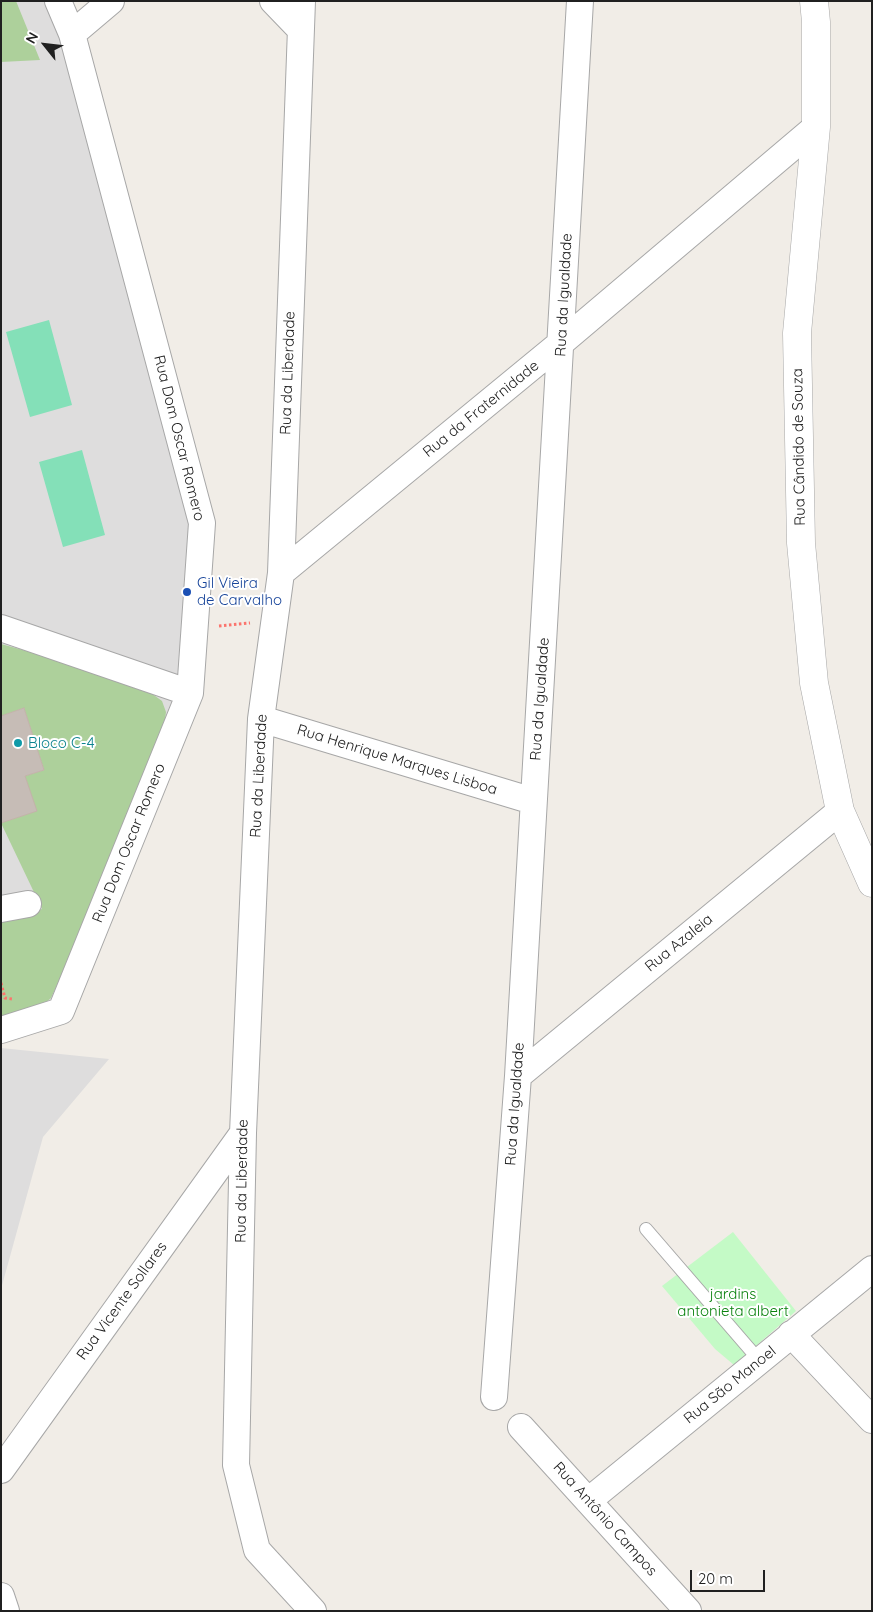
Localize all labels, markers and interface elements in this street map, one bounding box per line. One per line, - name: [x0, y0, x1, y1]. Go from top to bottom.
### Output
- north arrow: [20, 20, 70, 70]
- text: N: [22, 29, 42, 47]
- street label: Rua da Igualdade: [552, 233, 576, 357]
- street label: Rua da Liberdade: [277, 311, 299, 435]
- street label: Rua Dom Oscar Romero: [150, 353, 208, 523]
- street label: Rua da Fraternidade: [419, 357, 543, 461]
- street label: Rua Cândido de Souza: [789, 368, 809, 526]
- place label: Gil Vieira de Carvalho: [197, 574, 282, 609]
- marker: Gil Vieira de Carvalho: [181, 586, 193, 598]
- street label: Rua da Igualdade: [527, 637, 553, 761]
- street label: Rua da Liberdade: [247, 714, 271, 838]
- street label: Rua Henrique Marques Lisboa: [295, 721, 499, 799]
- place label: Bloco C-4: [28, 734, 95, 752]
- marker: Bloco C-4: [12, 737, 24, 749]
- street label: Rua Dom Oscar Romero: [89, 761, 169, 925]
- street label: Rua Azaleia: [642, 910, 716, 976]
- street label: Rua da Igualdade: [502, 1042, 528, 1166]
- street label: Rua da Liberdade: [232, 1119, 252, 1243]
- street label: Rua Vicente Sollares: [73, 1238, 171, 1364]
- park label: jardins antonieta albert: [677, 1285, 789, 1320]
- street label: Rua São Manoel: [680, 1342, 780, 1428]
- street label: Rua Antônio Campos: [549, 1458, 661, 1580]
- scale bar: [693, 1560, 768, 1592]
- text: 20 m: [698, 1569, 733, 1588]

